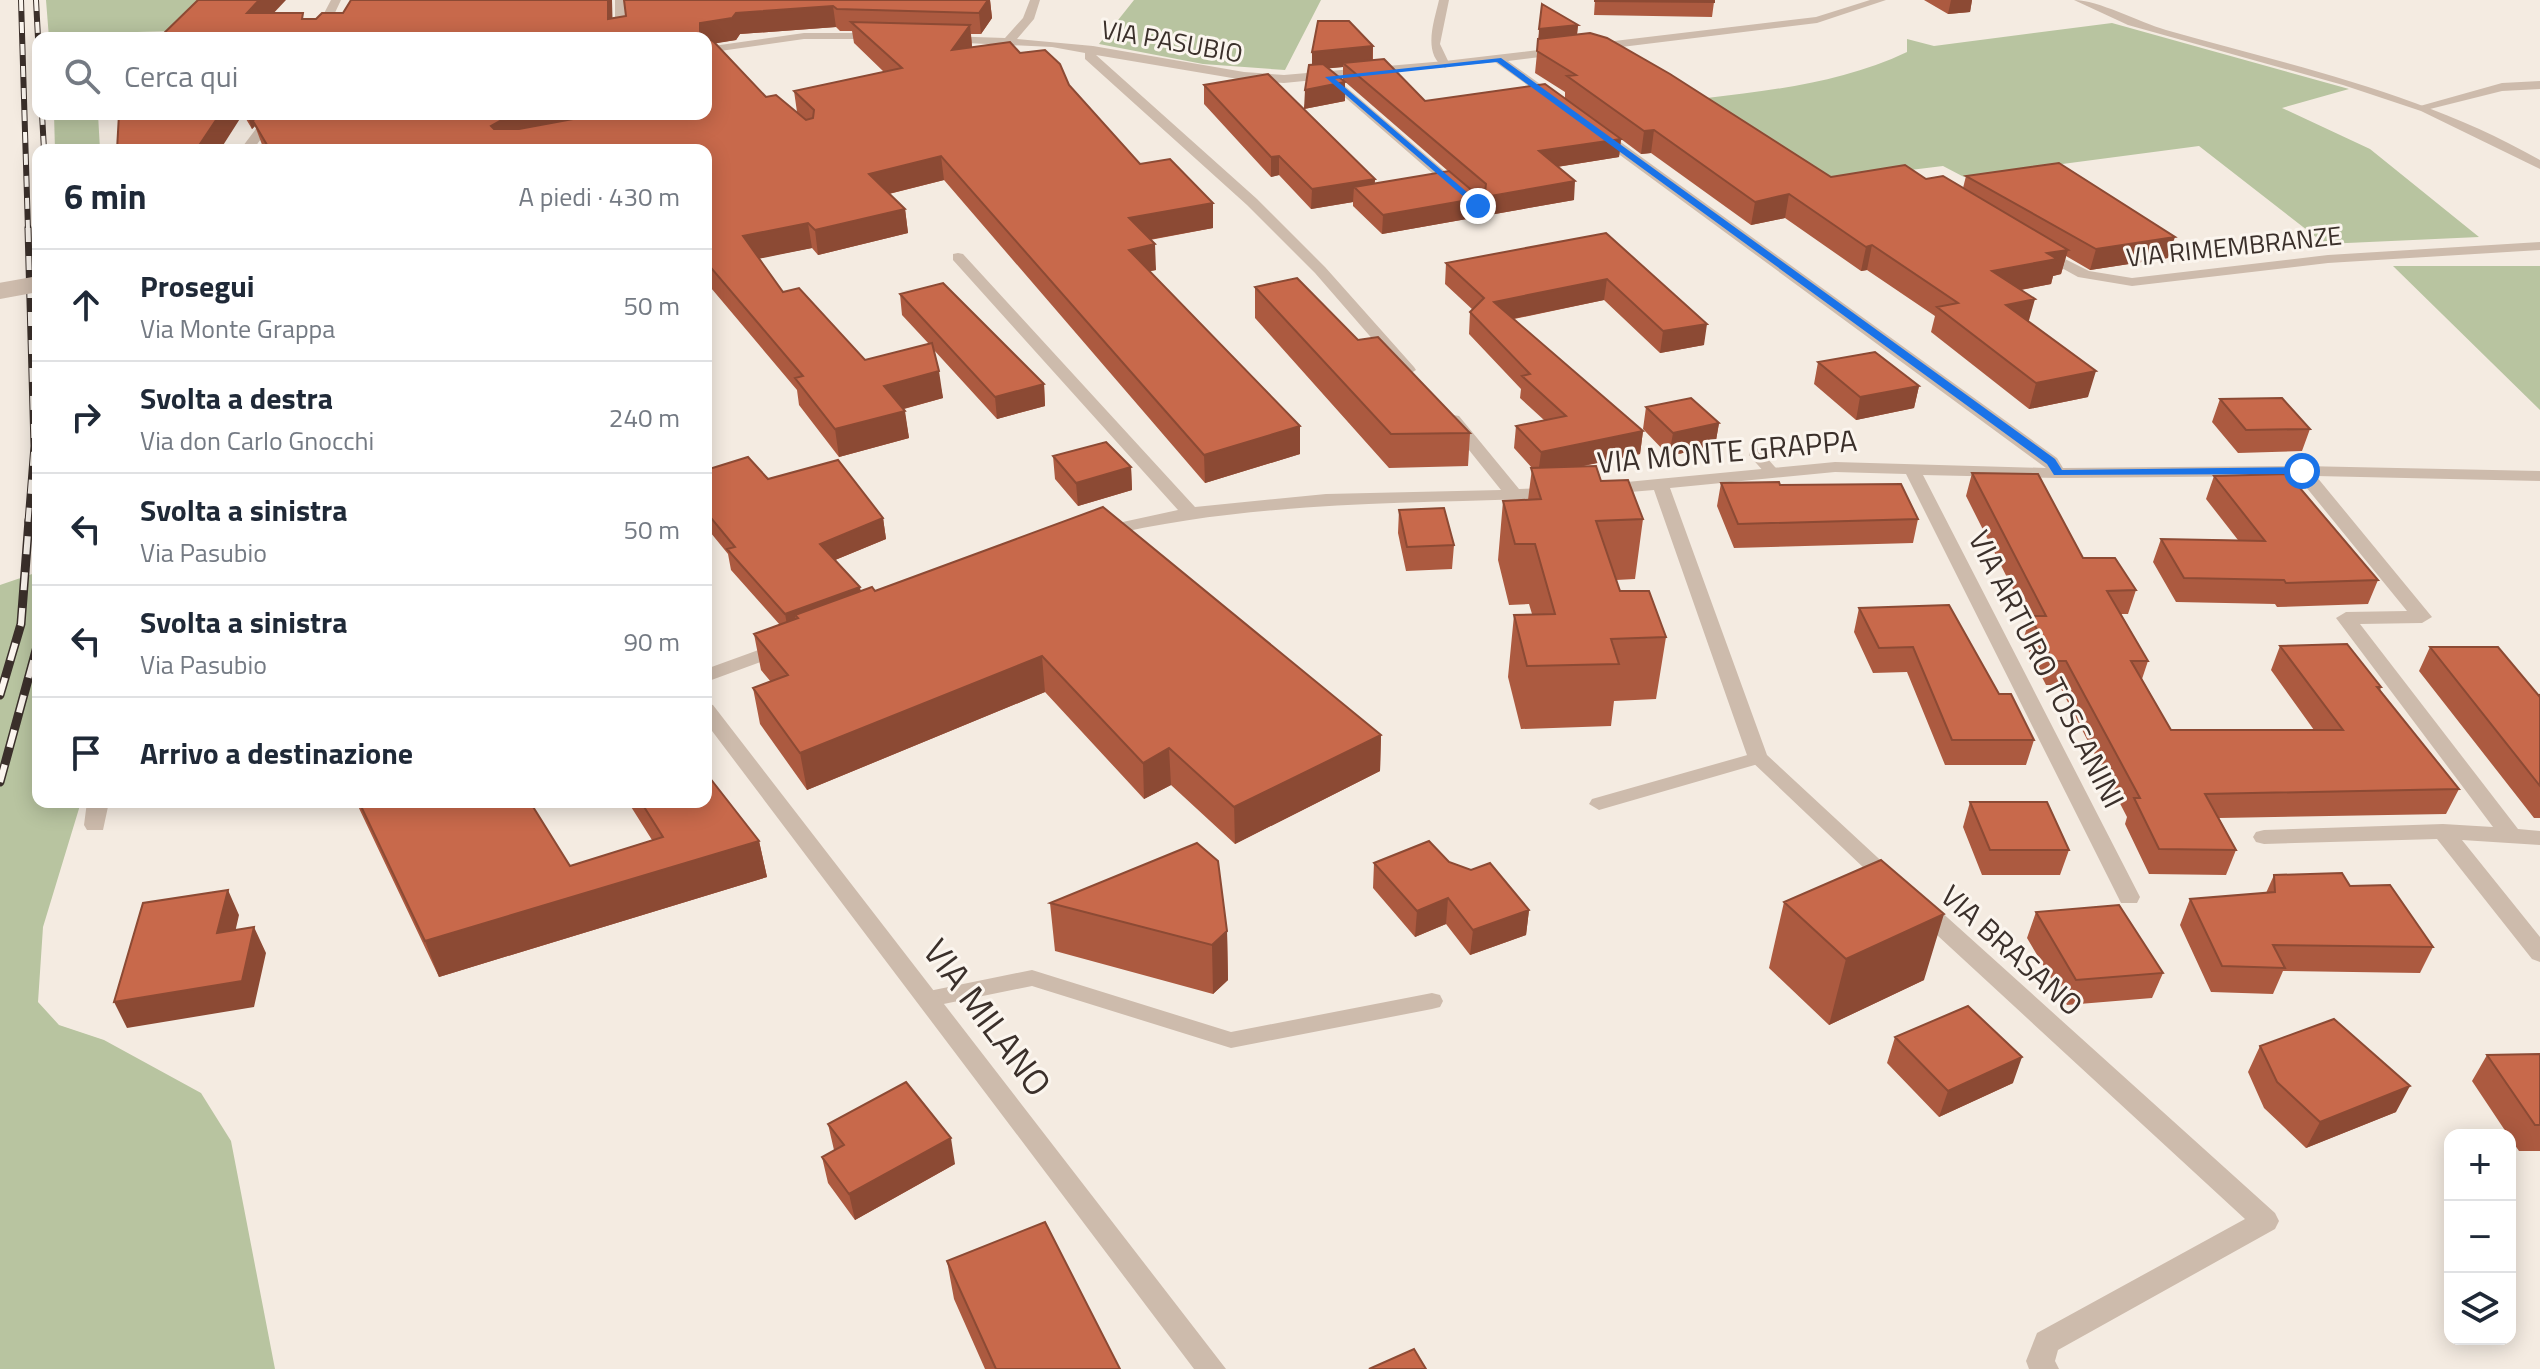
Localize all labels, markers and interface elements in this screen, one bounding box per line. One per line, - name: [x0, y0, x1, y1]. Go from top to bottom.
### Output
- street label: VIA PASUBIO: [1098, 9, 1246, 73]
- search box: [32, 32, 712, 120]
- text: Cerca qui: [124, 53, 238, 99]
- icon: search: [60, 54, 104, 98]
- text: 6 min: [64, 170, 147, 222]
- text: A piedi · 430 m: [519, 177, 680, 216]
- route end: [1460, 188, 1496, 224]
- street label: VIA RIMEMBRANZE: [2124, 215, 2344, 277]
- text: Prosegui: [140, 263, 255, 309]
- icon: ahead: [64, 283, 108, 327]
- text: 50 m: [623, 286, 680, 325]
- text: Via Monte Grappa: [140, 309, 335, 348]
- text: Svolta a destra: [140, 375, 333, 421]
- icon: right: [64, 395, 108, 439]
- text: 240 m: [609, 398, 680, 437]
- street label: VIA MONTE GRAPPA: [1595, 417, 1859, 485]
- text: Via don Carlo Gnocchi: [140, 421, 374, 460]
- route start: [2284, 453, 2320, 489]
- text: Svolta a sinistra: [140, 487, 348, 533]
- icon: left: [64, 507, 108, 551]
- text: 50 m: [623, 510, 680, 549]
- street label: VIA ARTURO TOSCANINI: [1957, 522, 2137, 816]
- text: Via Pasubio: [140, 533, 267, 572]
- text: Svolta a sinistra: [140, 599, 348, 645]
- icon: left: [64, 619, 108, 663]
- text: 90 m: [623, 622, 680, 661]
- text: Via Pasubio: [140, 645, 267, 684]
- text: Arrivo a destinazione: [140, 730, 413, 776]
- icon: arrive: [64, 731, 108, 775]
- street label: VIA BRASANO: [1931, 873, 2093, 1027]
- street label: VIA MILANO: [910, 927, 1066, 1107]
- map controls: [2444, 1129, 2516, 1345]
- button: +: [2444, 1129, 2516, 1201]
- button: −: [2444, 1201, 2516, 1273]
- button: layers: [2444, 1273, 2516, 1345]

